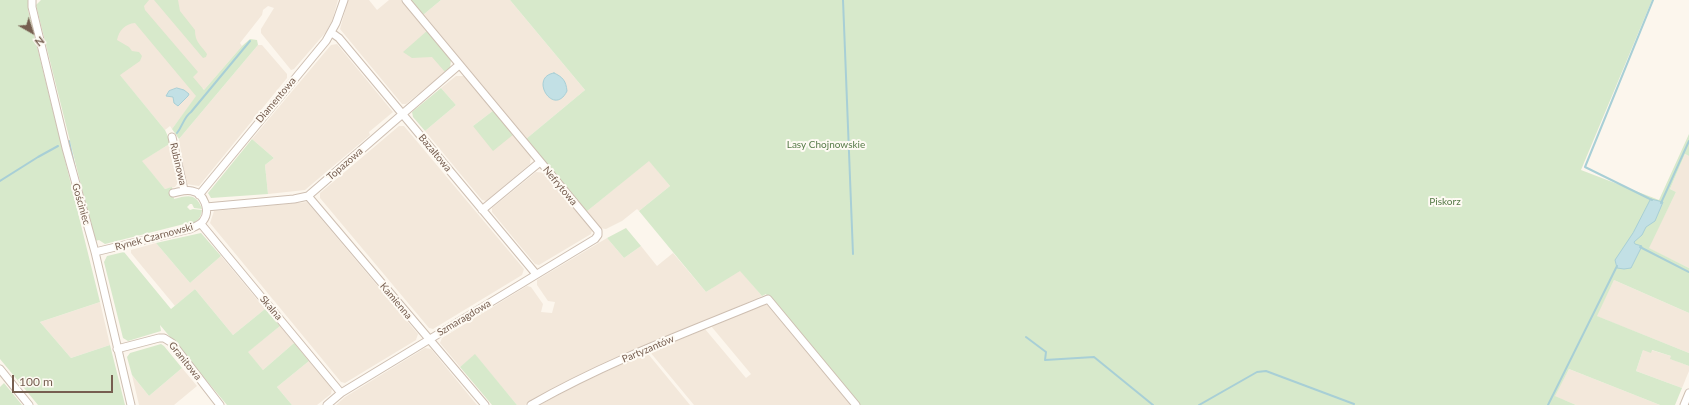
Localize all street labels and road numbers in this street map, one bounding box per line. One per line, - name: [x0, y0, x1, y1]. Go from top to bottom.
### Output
- street label: Diamentowa: [253, 75, 299, 125]
- street label: Bazaltowa: [416, 132, 454, 174]
- street label: Rubinowa: [167, 141, 189, 187]
- street label: Topazowa: [325, 145, 365, 183]
- street label: Nefrytowa: [540, 164, 580, 208]
- street label: Gościniec: [69, 182, 93, 226]
- street label: Rynek Czarnowski: [114, 221, 194, 253]
- street label: Kamienna: [377, 280, 415, 322]
- street label: Skalna: [257, 293, 285, 323]
- street label: Szmaragdowa: [435, 297, 493, 339]
- street label: Partyzantów: [620, 333, 676, 365]
- street label: Granitowa: [166, 339, 204, 383]

